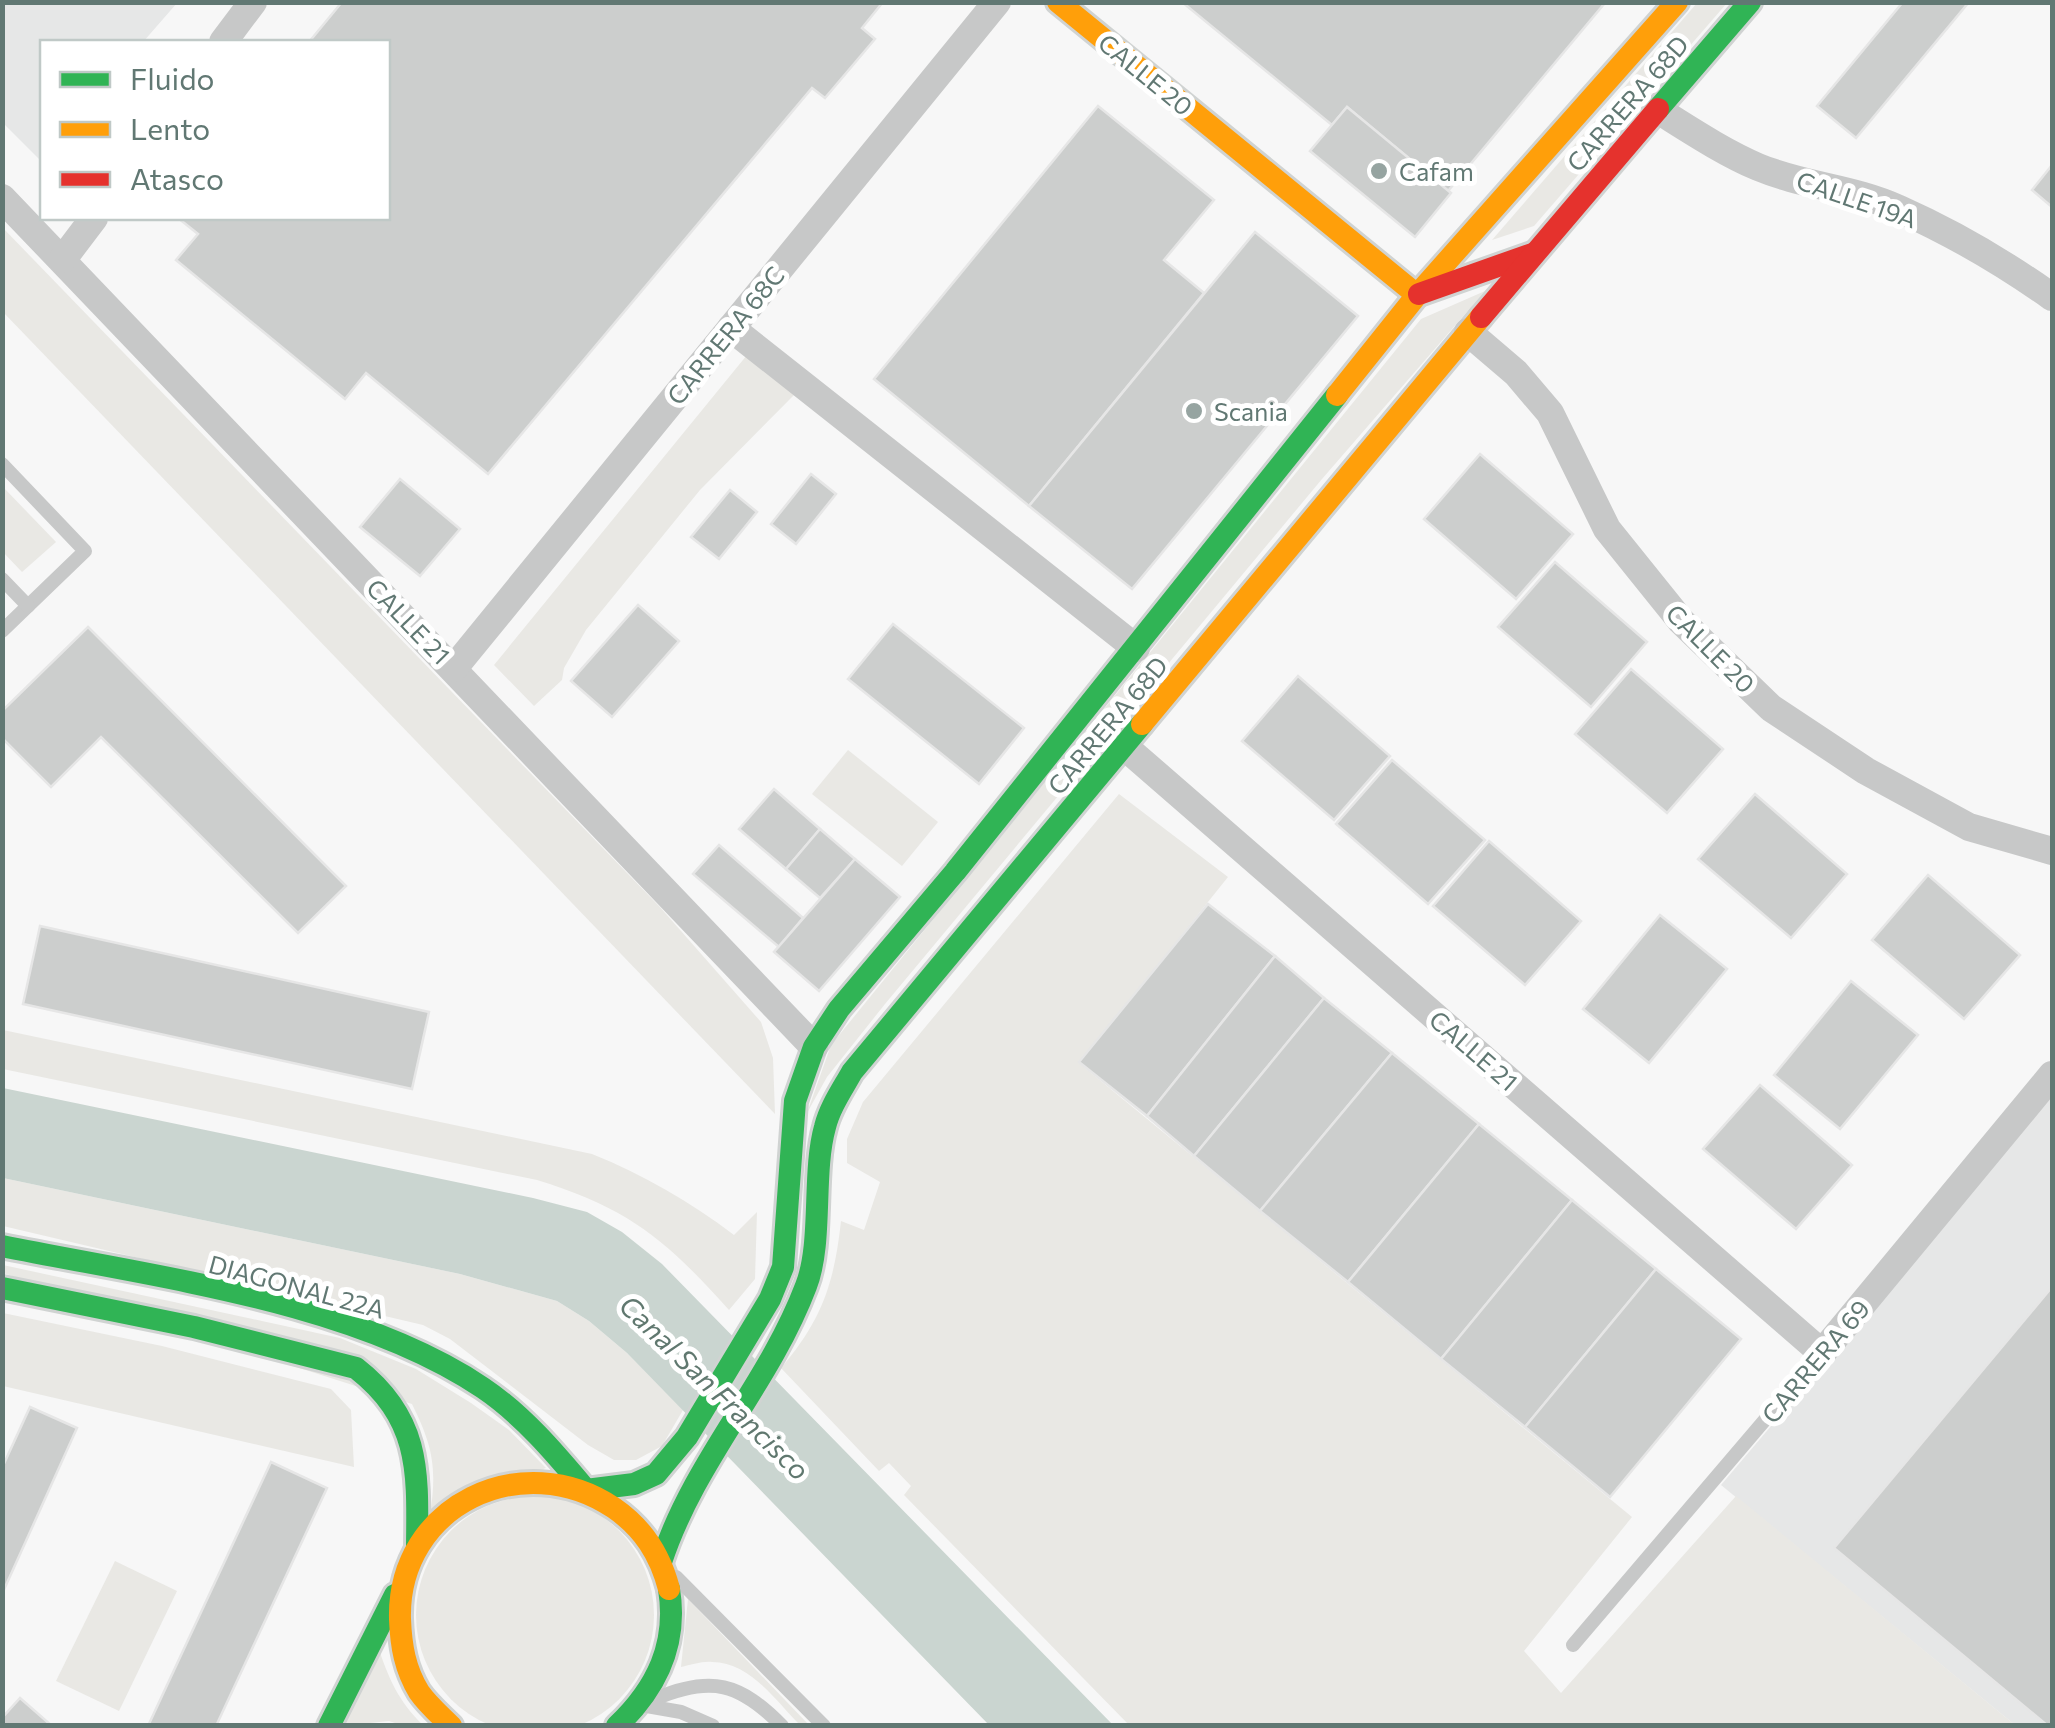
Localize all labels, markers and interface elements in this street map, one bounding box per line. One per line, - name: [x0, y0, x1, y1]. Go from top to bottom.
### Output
- street label: CALLE 20: [1093, 27, 1199, 121]
- street label: CARRERA 68D: [1560, 29, 1694, 177]
- legend: [40, 40, 390, 220]
- text: Fluido: [130, 59, 215, 96]
- text: Lento: [130, 109, 210, 146]
- place label: Cafam: [1399, 156, 1474, 186]
- text: Atasco: [130, 159, 224, 196]
- marker: Cafam: [1368, 160, 1390, 182]
- street label: CALLE 19A: [1793, 164, 1921, 234]
- street label: CARRERA 68C: [660, 260, 790, 410]
- place label: Scania: [1214, 396, 1288, 426]
- marker: Scania: [1183, 400, 1205, 422]
- street label: CALLE 21: [361, 572, 457, 670]
- street label: CALLE 20: [1661, 598, 1761, 698]
- street label: CARRERA 68D: [1041, 650, 1173, 800]
- street label: CALLE 21: [1424, 1004, 1524, 1096]
- street label: DIAGONAL 22A: [206, 1248, 388, 1324]
- water label: Canal San Francisco: [613, 1288, 817, 1486]
- street label: CARRERA 69: [1755, 1293, 1875, 1429]

